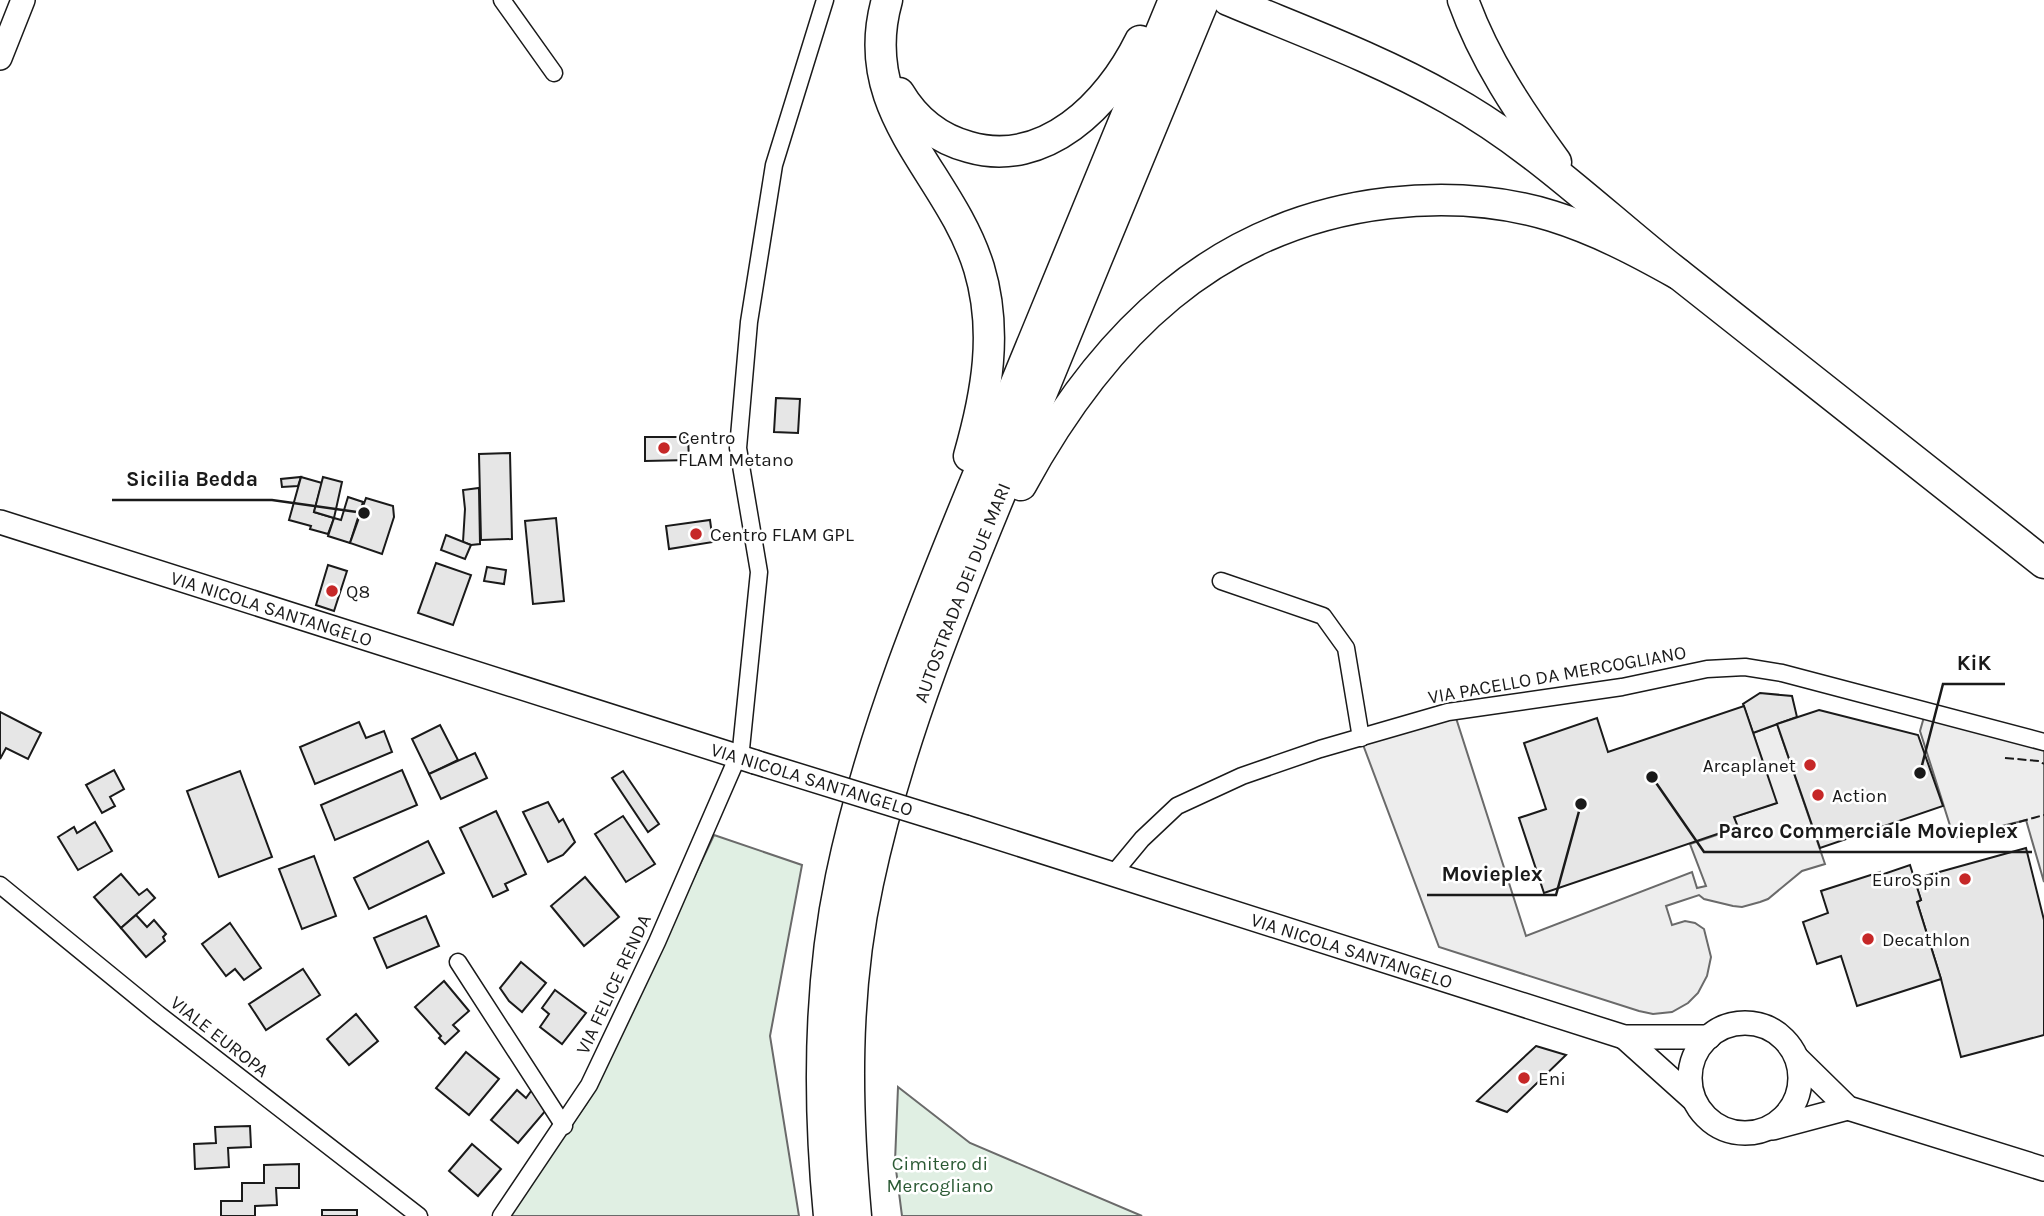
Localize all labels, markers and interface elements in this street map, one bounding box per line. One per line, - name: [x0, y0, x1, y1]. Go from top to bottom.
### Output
- place label: Centro FLAM Metano: [678, 427, 794, 471]
- marker: Centro FLAM Metano: [656, 440, 672, 456]
- callout: Sicilia Bedda: [112, 458, 272, 500]
- text: Sicilia Bedda: [126, 467, 258, 491]
- street label: AUTOSTRADA DEI DUE MARI: [910, 480, 1015, 706]
- place label: Centro FLAM GPL: [710, 524, 854, 546]
- marker: Centro FLAM GPL: [688, 526, 704, 542]
- street label: VIA NICOLA SANTANGELO: [168, 567, 375, 652]
- place label: Q8: [346, 581, 370, 603]
- marker: Q8: [324, 583, 340, 599]
- street label: VIA PACELLO DA MERCOGLIANO: [1426, 641, 1688, 709]
- callout: KiK: [1943, 642, 2005, 684]
- text: KiK: [1957, 651, 1991, 675]
- street label: VIA NICOLA SANTANGELO: [708, 739, 915, 821]
- place label: Arcaplanet: [1703, 755, 1796, 777]
- marker: Arcaplanet: [1802, 757, 1818, 773]
- place label: Action: [1832, 785, 1887, 807]
- marker: Action: [1810, 787, 1826, 803]
- callout: Parco Commerciale Movieplex: [1704, 810, 2032, 852]
- text: Parco Commerciale Movieplex: [1718, 819, 2018, 843]
- callout: Movieplex: [1427, 853, 1556, 895]
- text: Movieplex: [1441, 862, 1543, 886]
- place label: EuroSpin: [1872, 869, 1951, 891]
- marker: EuroSpin: [1957, 871, 1973, 887]
- street label: VIA NICOLA SANTANGELO: [1248, 909, 1455, 994]
- street label: VIA FELICE RENDA: [572, 911, 656, 1058]
- place label: Decathlon: [1882, 929, 1970, 951]
- marker: Decathlon: [1860, 931, 1876, 947]
- street label: VIALE EUROPA: [166, 992, 273, 1082]
- place label: Eni: [1538, 1068, 1566, 1090]
- marker: Eni: [1516, 1070, 1532, 1086]
- park label: Cimitero di Mercogliano: [887, 1153, 993, 1197]

